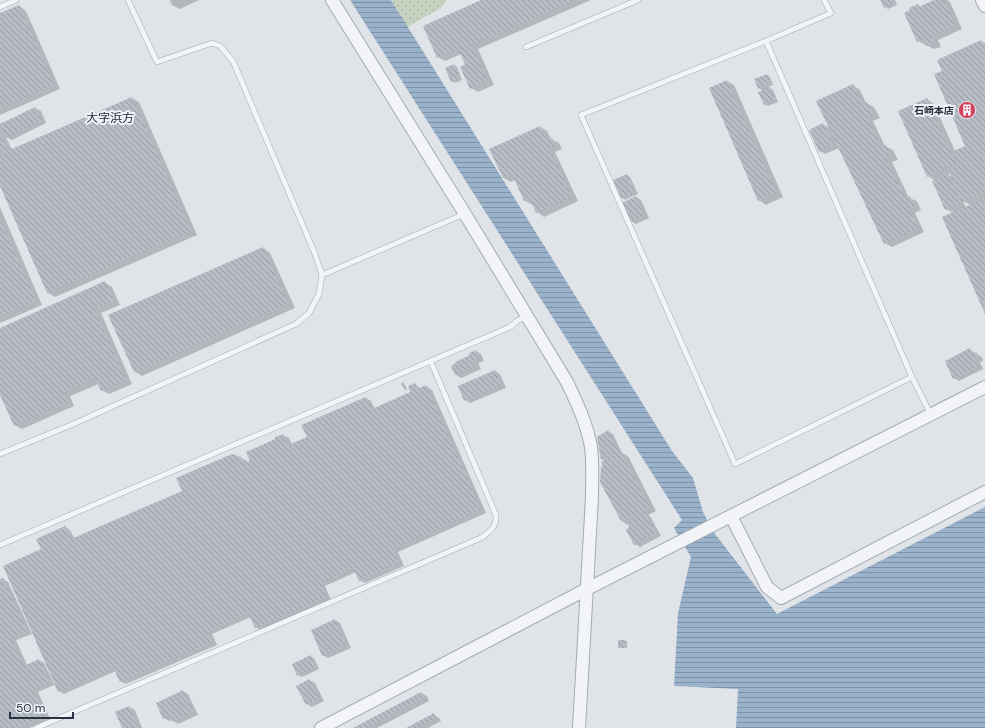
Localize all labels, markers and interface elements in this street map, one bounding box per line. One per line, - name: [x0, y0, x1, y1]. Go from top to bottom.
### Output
- building icon: 石崎本店: [957, 100, 977, 120]
- place label: 石崎本店: [914, 104, 954, 117]
- district label: 大字浜方: [86, 110, 134, 126]
- scale bar: [10, 694, 73, 720]
- text: 50 m: [16, 700, 45, 716]

